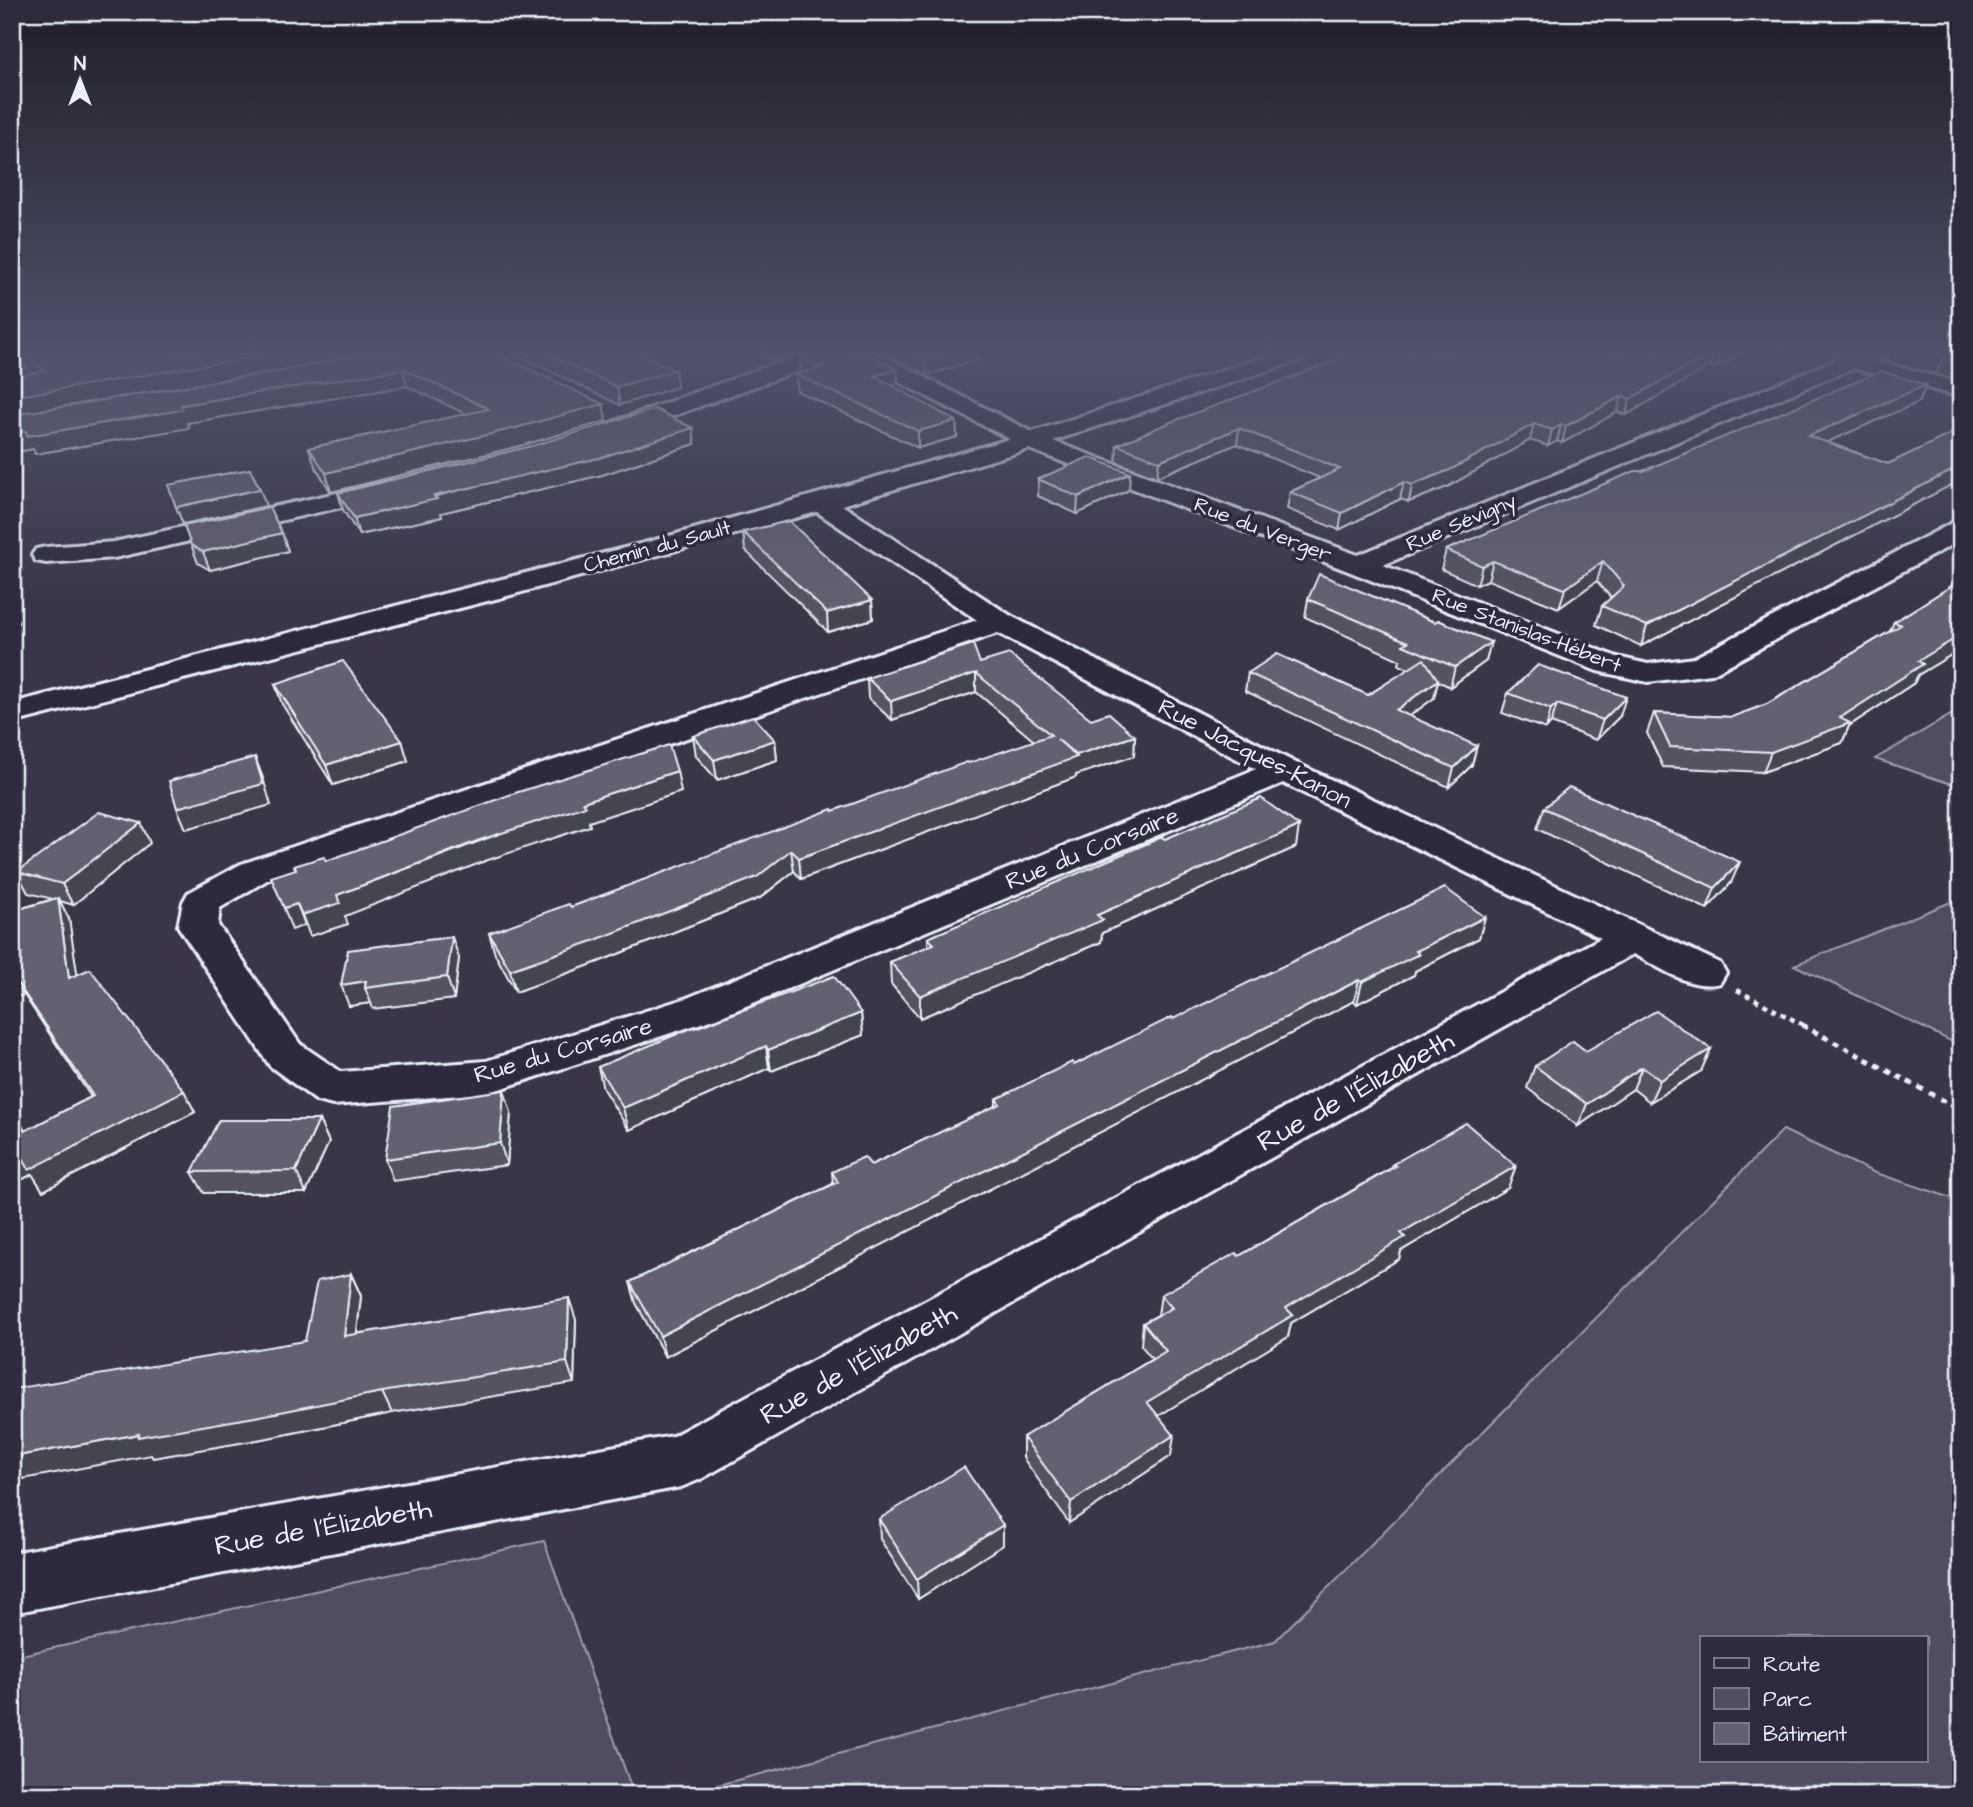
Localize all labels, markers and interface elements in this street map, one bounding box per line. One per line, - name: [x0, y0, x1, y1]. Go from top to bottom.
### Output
- north arrow: [46, 46, 116, 116]
- text: N: [74, 51, 86, 78]
- street label: Rue Sévigny: [1402, 486, 1522, 561]
- street label: Rue du Verger: [1189, 490, 1336, 571]
- street label: Chemin du Sault: [580, 513, 735, 580]
- street label: Rue Stanislas-Hébert: [1428, 581, 1626, 680]
- street label: Rue Jacques-Kanon: [1152, 690, 1357, 817]
- street label: Rue du Corsaire: [1001, 799, 1184, 899]
- street label: Rue du Corsaire: [470, 1009, 656, 1093]
- street label: Rue de l'Élizabeth: [1250, 1021, 1461, 1162]
- street label: Rue de l'Élizabeth: [753, 1294, 964, 1435]
- street label: Rue de l'Élizabeth: [212, 1489, 435, 1566]
- legend: [1700, 1636, 1927, 1762]
- text: Route: [1763, 1650, 1820, 1679]
- text: Parc: [1763, 1685, 1812, 1714]
- text: Bâtiment: [1763, 1720, 1847, 1749]

